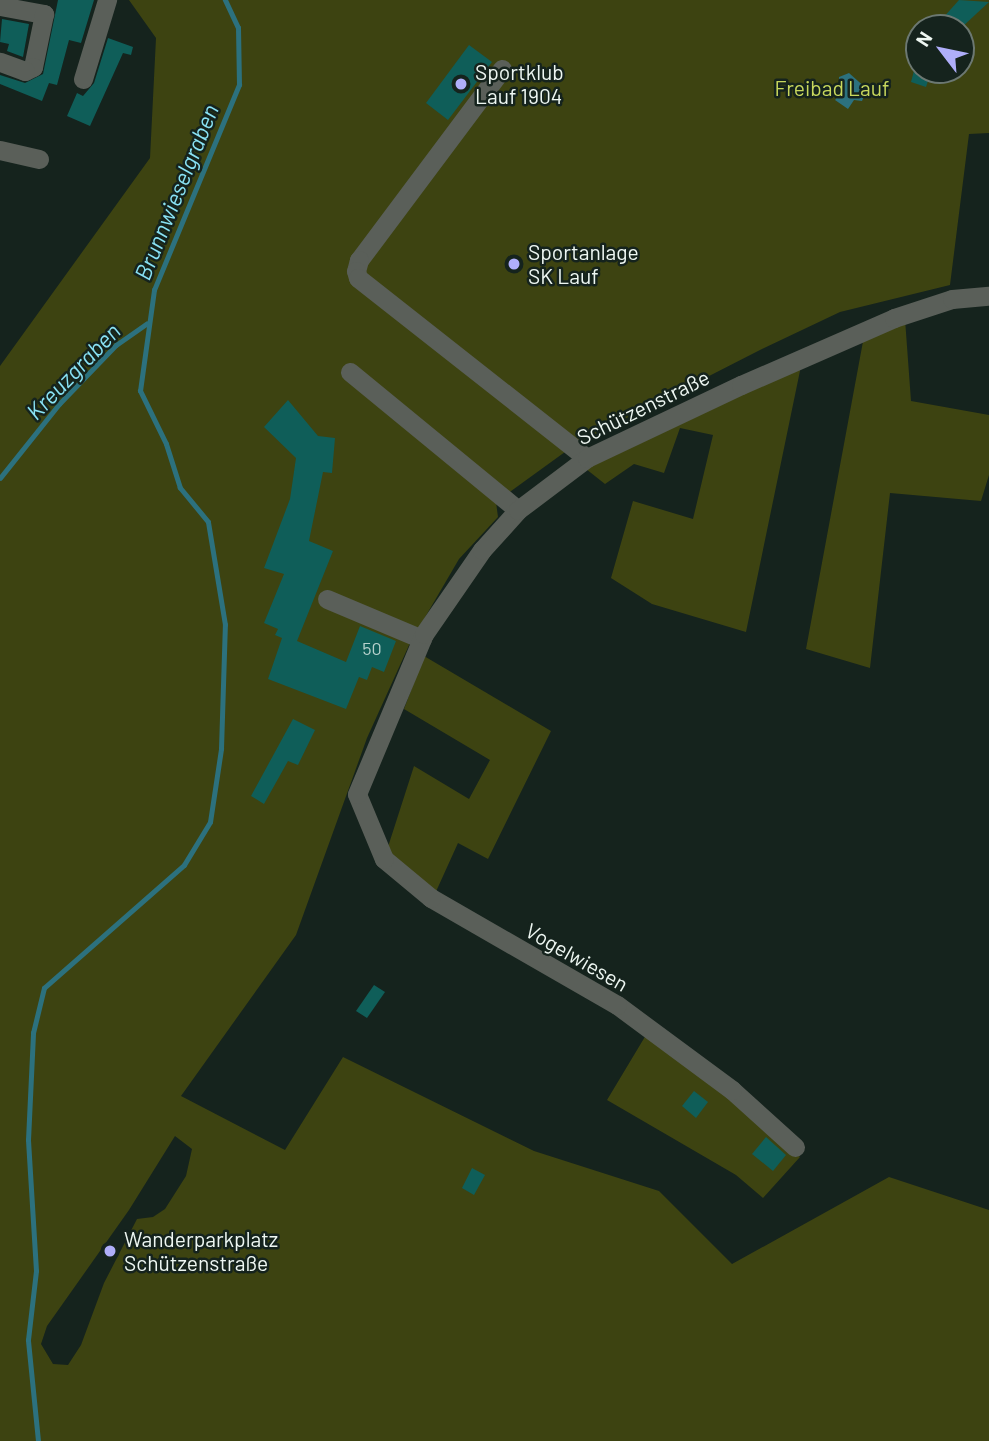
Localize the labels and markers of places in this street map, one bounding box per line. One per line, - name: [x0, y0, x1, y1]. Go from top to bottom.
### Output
- place label: Sportklub Lauf 1904: [475, 59, 564, 109]
- marker: Sportklub Lauf 1904: [453, 76, 469, 92]
- place label: Sportanlage SK Lauf: [528, 239, 639, 289]
- marker: Sportanlage SK Lauf: [506, 256, 522, 272]
- place label: Wanderparkplatz Schützenstraße: [124, 1226, 278, 1276]
- marker: Wanderparkplatz Schützenstraße: [102, 1243, 118, 1259]

